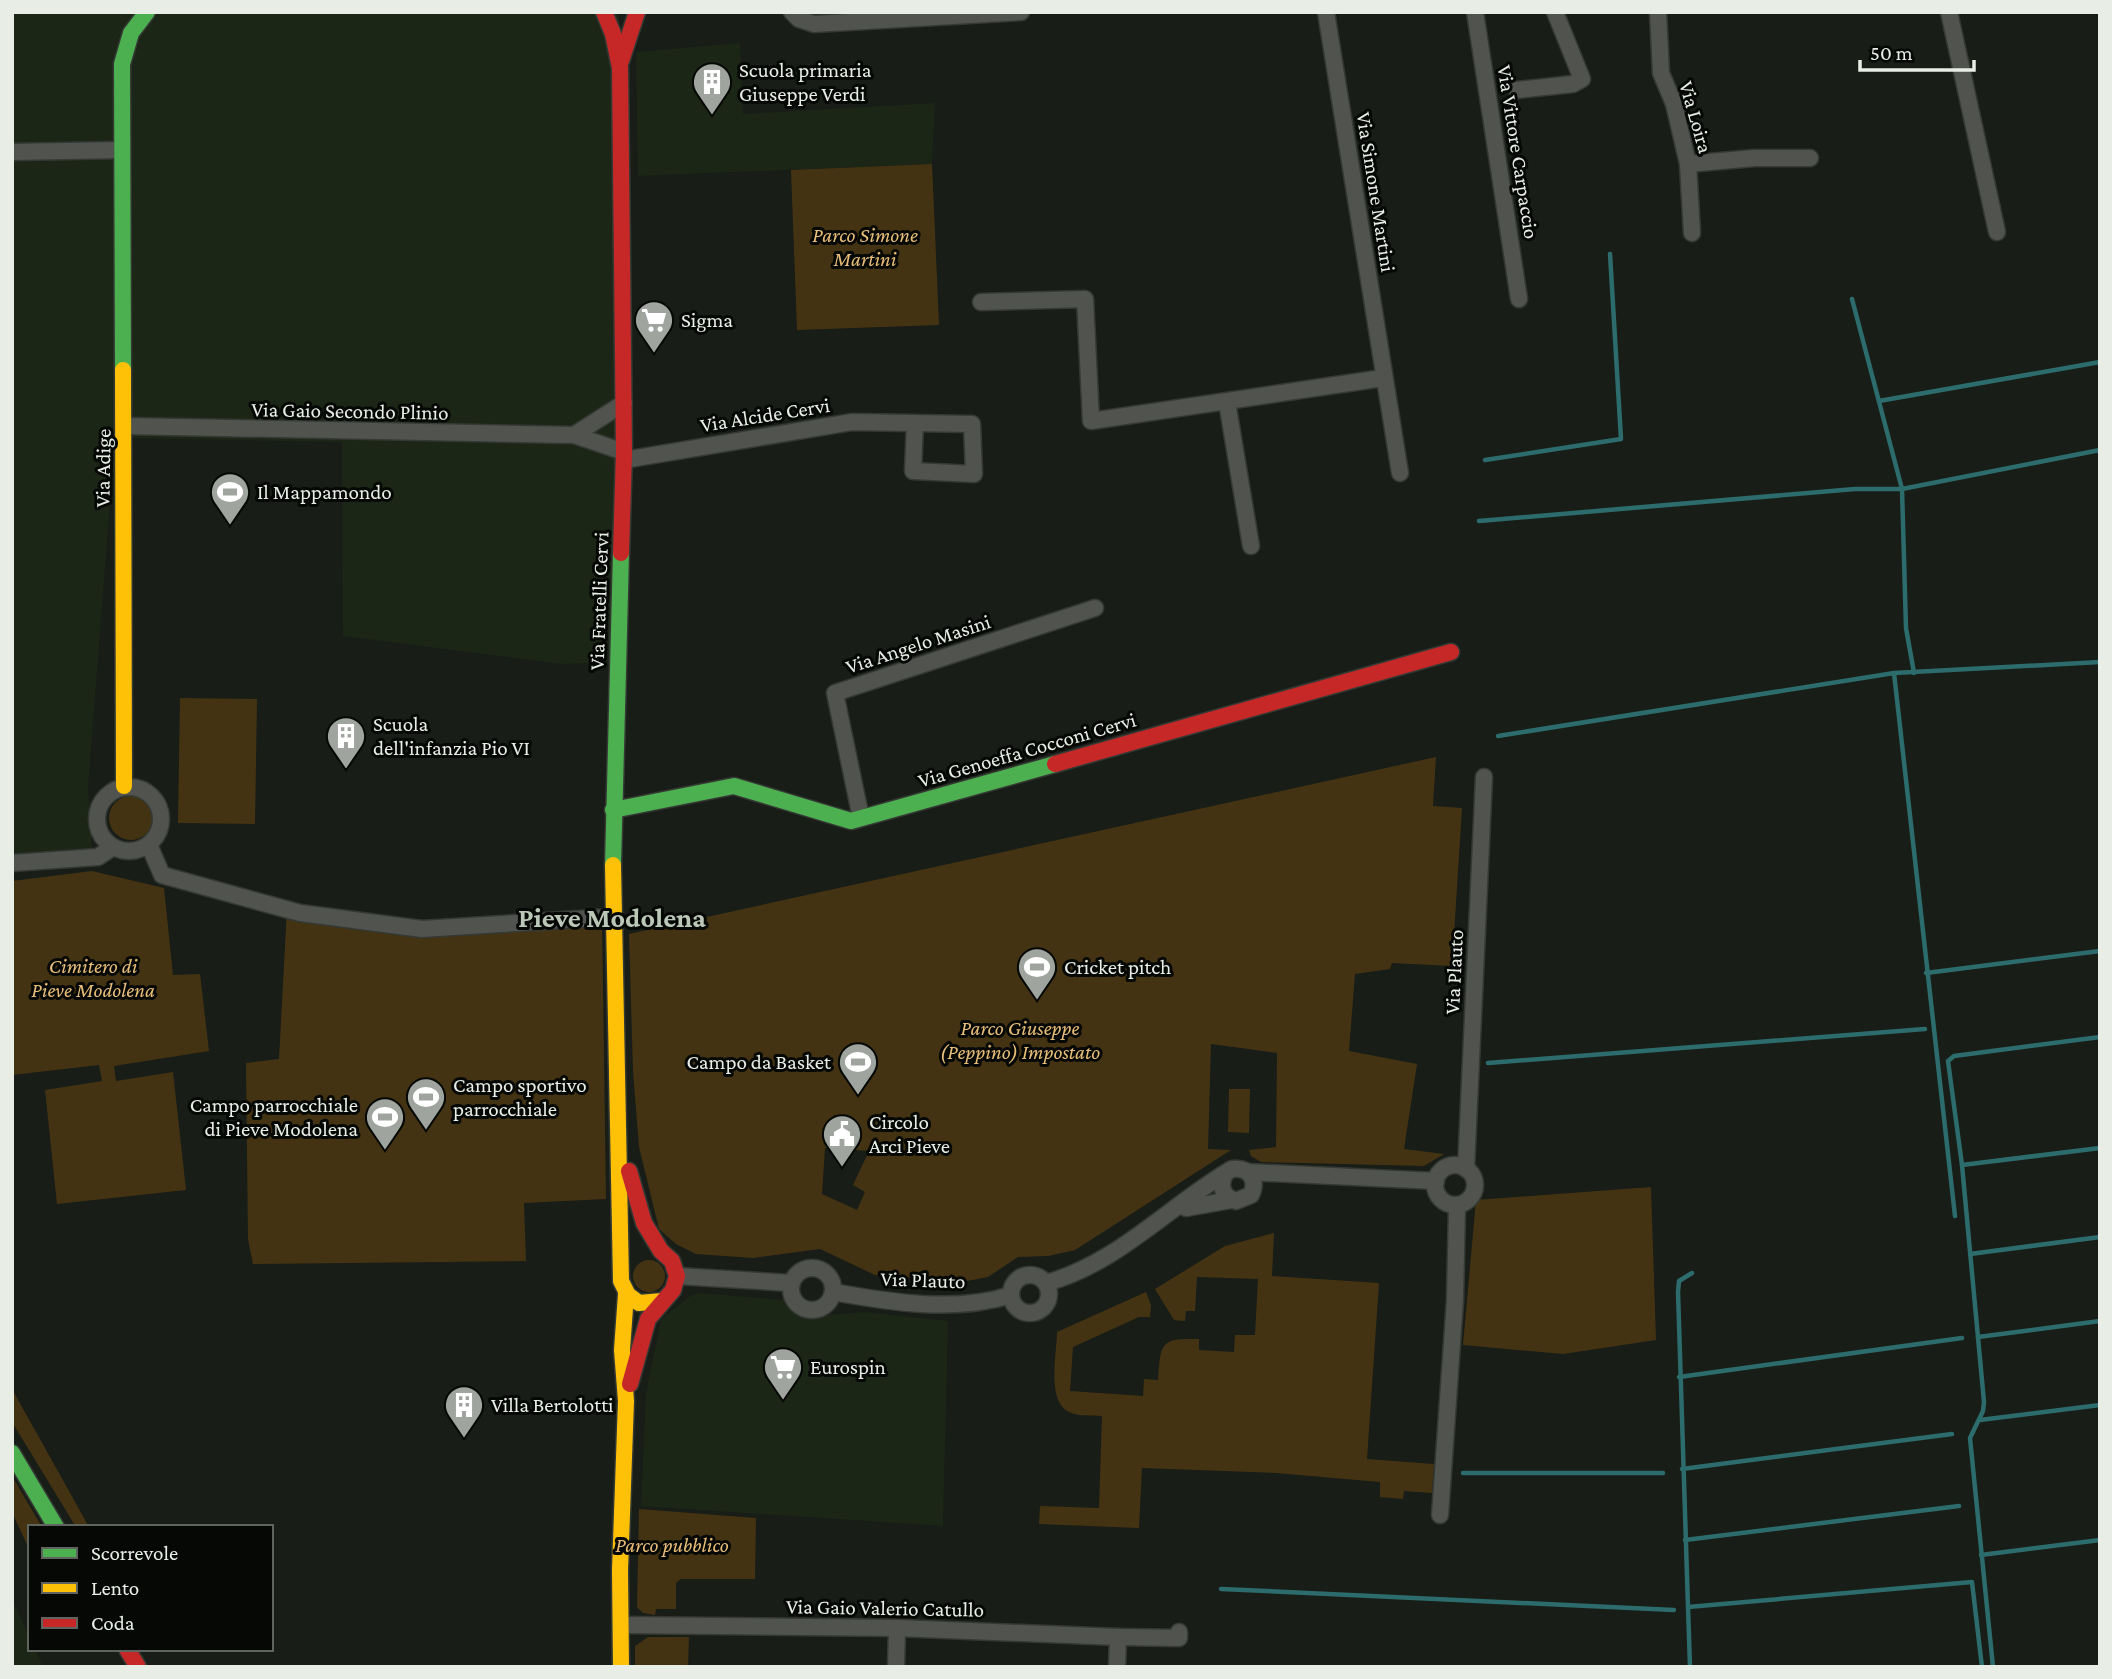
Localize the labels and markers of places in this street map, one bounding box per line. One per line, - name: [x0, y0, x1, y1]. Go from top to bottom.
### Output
- place label: Scuola primaria Giuseppe Verdi: [739, 58, 872, 106]
- building icon: Scuola primaria Giuseppe Verdi: [691, 61, 733, 116]
- supermarket icon: Sigma: [633, 299, 675, 354]
- place label: Sigma: [681, 308, 733, 332]
- sports icon: Il Mappamondo: [209, 471, 251, 526]
- place label: Il Mappamondo: [257, 480, 392, 504]
- place label: Scuola dell'infanzia Pio VI: [373, 712, 530, 760]
- building icon: Scuola dell'infanzia Pio VI: [325, 715, 367, 770]
- sports icon: Cricket pitch: [1016, 946, 1058, 1001]
- place label: Cricket pitch: [1064, 955, 1171, 979]
- sports icon: Campo da Basket: [837, 1041, 879, 1096]
- place label: Campo da Basket: [687, 1050, 832, 1074]
- place label: Campo sportivo parrocchiale: [453, 1073, 587, 1121]
- sports icon: Campo sportivo parrocchiale: [405, 1076, 447, 1131]
- place label: Campo parrocchiale di Pieve Modolena: [190, 1093, 358, 1141]
- sports icon: Campo parrocchiale di Pieve Modolena: [364, 1096, 406, 1151]
- place label: Circolo Arci Pieve: [869, 1110, 950, 1158]
- public building icon: Circolo Arci Pieve: [821, 1113, 863, 1168]
- supermarket icon: Eurospin: [762, 1346, 804, 1401]
- place label: Eurospin: [810, 1355, 886, 1379]
- building icon: Villa Bertolotti: [443, 1384, 485, 1439]
- place label: Villa Bertolotti: [491, 1393, 614, 1417]

